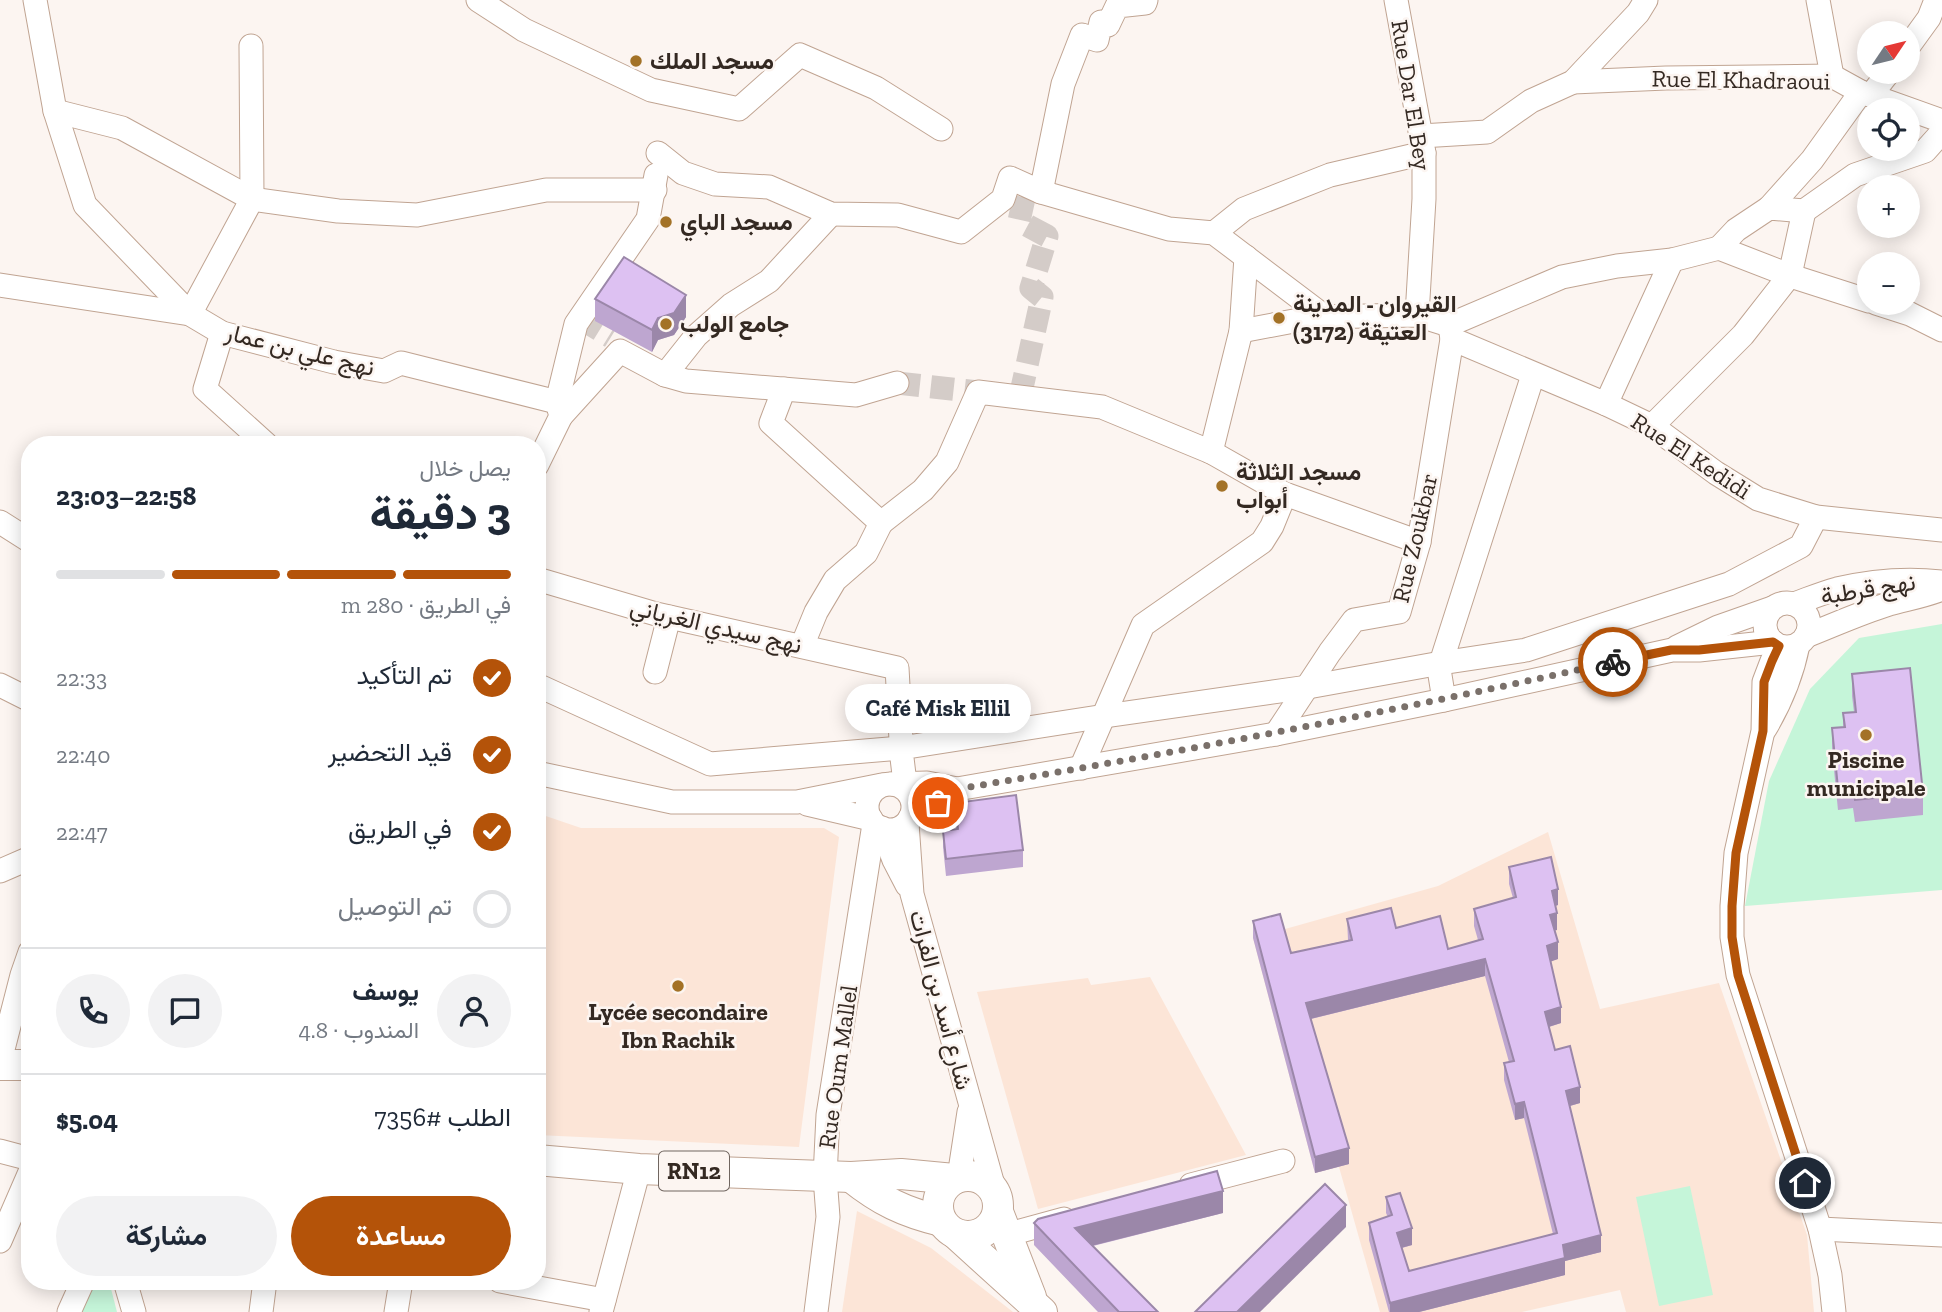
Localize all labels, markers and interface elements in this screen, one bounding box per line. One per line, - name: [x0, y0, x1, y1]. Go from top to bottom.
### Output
- street label: Rue Dar El Bey: [1385, 18, 1438, 173]
- north arrow: [1857, 21, 1920, 84]
- map controls: [1857, 21, 1920, 315]
- place label: مسجد الملك: [650, 46, 774, 75]
- marker: مسجد الملك: [628, 53, 644, 69]
- street label: Rue El Khadraoui: [1651, 63, 1831, 96]
- button: locate: [1857, 98, 1920, 161]
- button: +: [1857, 175, 1920, 238]
- place label: مسجد الباي: [680, 207, 793, 242]
- marker: مسجد الباي: [658, 214, 674, 230]
- button: −: [1857, 252, 1920, 315]
- place label: القيروان - المدينة العتيقة (3172): [1293, 289, 1457, 346]
- place label: جامع الولب: [680, 309, 789, 341]
- marker: القيروان - المدينة العتيقة (3172): [1271, 310, 1287, 326]
- marker: جامع الولب: [658, 316, 674, 332]
- street label: نهج علي بن عمار: [220, 317, 378, 387]
- street label: Rue El Kedidi: [1626, 406, 1757, 505]
- text: يصل خلال: [419, 454, 511, 482]
- place label: مسجد الثلاثة أبواب: [1236, 457, 1361, 515]
- street label: Rue Zoukbar: [1386, 471, 1443, 605]
- marker: مسجد الثلاثة أبواب: [1214, 478, 1230, 494]
- text: 22:58–23:03: [56, 480, 196, 512]
- text: 3 دقيقة: [369, 486, 511, 541]
- street label: نهج قرطبة: [1818, 567, 1918, 613]
- text: في الطريق · 280 m: [341, 591, 511, 619]
- street label: نهج سيدي الغرياني: [626, 592, 805, 664]
- courier: [1578, 627, 1648, 697]
- icon: bike: [1594, 643, 1632, 681]
- text: تم التأكيد: [357, 659, 452, 691]
- icon: check: [473, 659, 511, 697]
- text: 22:33: [56, 664, 107, 692]
- callout: Café Misk Ellil: [845, 684, 1031, 733]
- text: Café Misk Ellil: [866, 694, 1010, 722]
- marker: Piscine municipale: [1858, 727, 1874, 743]
- text: قيد التحضير: [328, 736, 452, 768]
- icon: check: [473, 736, 511, 774]
- text: 22:40: [56, 741, 111, 769]
- place label: Piscine municipale: [1806, 745, 1926, 802]
- pin: [908, 773, 968, 833]
- icon: bag: [919, 784, 957, 822]
- text: في الطريق: [348, 813, 452, 845]
- icon: check: [473, 813, 511, 851]
- text: 22:47: [56, 818, 108, 846]
- text: تم التوصيل: [338, 890, 452, 922]
- street label: شارع أسد بن الفرات: [902, 907, 979, 1093]
- button: phone: [56, 974, 130, 1048]
- button: chat: [148, 974, 222, 1048]
- button: person: [437, 974, 511, 1048]
- text: يوسف: [352, 975, 419, 1007]
- marker: Lycée secondaire Ibn Rachik: [670, 978, 686, 994]
- street label: Rue Oum Mallel: [812, 983, 863, 1151]
- place label: Lycée secondaire Ibn Rachik: [588, 997, 768, 1054]
- text: المندوب · 4.8: [298, 1016, 419, 1044]
- text: الطلب #7356: [374, 1101, 511, 1133]
- text: $5.04: [56, 1104, 118, 1136]
- road number: RN12: [659, 1152, 729, 1190]
- pin: [1775, 1153, 1835, 1213]
- icon: home: [1786, 1164, 1824, 1202]
- button: مشاركة: [56, 1196, 277, 1276]
- button: مساعدة: [291, 1196, 511, 1276]

